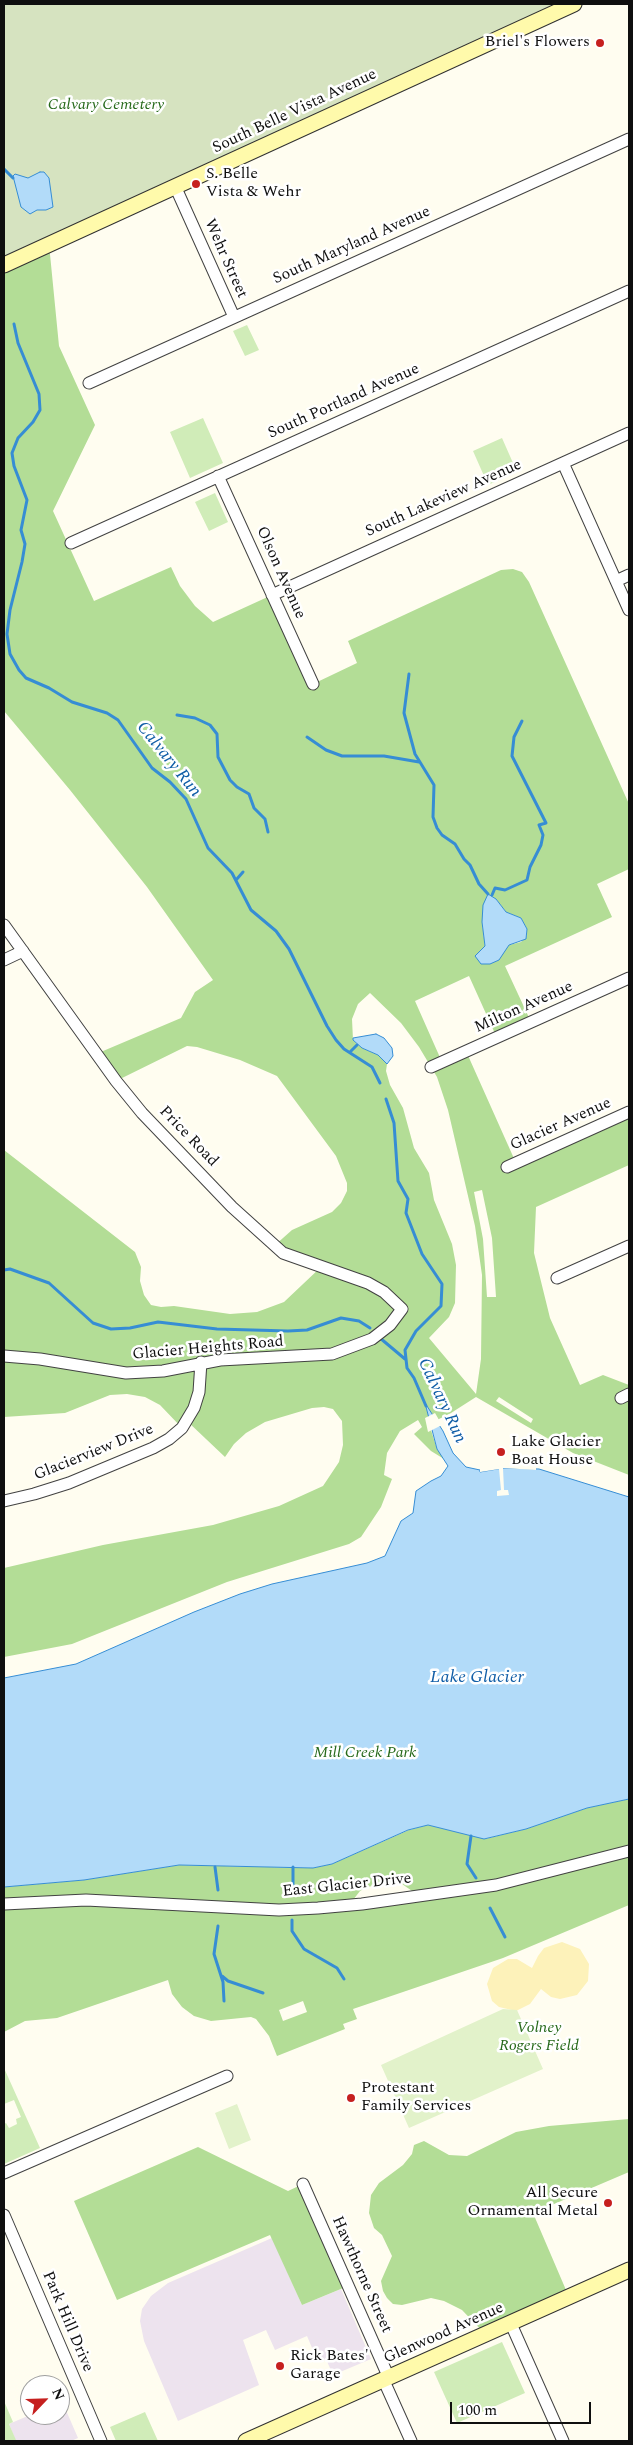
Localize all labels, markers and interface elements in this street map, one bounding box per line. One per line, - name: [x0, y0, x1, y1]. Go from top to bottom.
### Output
- place label: Briel's Flowers: [485, 33, 590, 53]
- marker: Briel's Flowers: [594, 37, 606, 49]
- street label: South Belle Vista Avenue: [210, 65, 380, 159]
- park label: Calvary Cemetery: [48, 96, 164, 116]
- place label: S. Belle Vista & Wehr: [206, 165, 301, 203]
- marker: S. Belle Vista & Wehr: [190, 178, 202, 190]
- street label: South Maryland Avenue: [270, 203, 434, 289]
- street label: Wehr Street: [199, 216, 251, 302]
- street label: South Portland Avenue: [265, 360, 423, 444]
- street label: South Lakeview Avenue: [363, 456, 525, 542]
- street label: Olson Avenue: [251, 524, 309, 622]
- water label: Calvary Run: [131, 718, 205, 802]
- street label: Milton Avenue: [472, 978, 576, 1038]
- street label: Glacier Avenue: [508, 1094, 614, 1156]
- street label: Price Road: [154, 1103, 222, 1171]
- street label: Glacier Heights Road: [132, 1333, 284, 1365]
- water label: Calvary Run: [412, 1355, 470, 1447]
- street label: Glacierview Drive: [31, 1420, 157, 1486]
- place label: Lake Glacier Boat House: [511, 1433, 601, 1471]
- marker: Lake Glacier Boat House: [495, 1446, 507, 1458]
- water label: Lake Glacier: [430, 1667, 524, 1689]
- park label: Mill Creek Park: [313, 1744, 417, 1764]
- street label: East Glacier Drive: [282, 1870, 412, 1902]
- park label: Volney Rogers Field: [499, 2019, 579, 2057]
- place label: Protestant Family Services: [361, 2079, 471, 2117]
- marker: Protestant Family Services: [345, 2092, 357, 2104]
- place label: All Secure Ornamental Metal: [468, 2184, 598, 2222]
- marker: All Secure Ornamental Metal: [602, 2197, 614, 2209]
- street label: Hawthorne Street: [327, 2214, 395, 2336]
- street label: Park Hill Drive: [37, 2269, 97, 2375]
- street label: Glenwood Avenue: [381, 2299, 507, 2369]
- place label: Rick Bates' Garage: [290, 2347, 369, 2385]
- marker: Rick Bates' Garage: [274, 2360, 286, 2372]
- north arrow: [20, 2375, 70, 2425]
- text: N: [46, 2385, 70, 2404]
- scale bar: [453, 2392, 594, 2424]
- text: 100 m: [458, 2399, 497, 2422]

